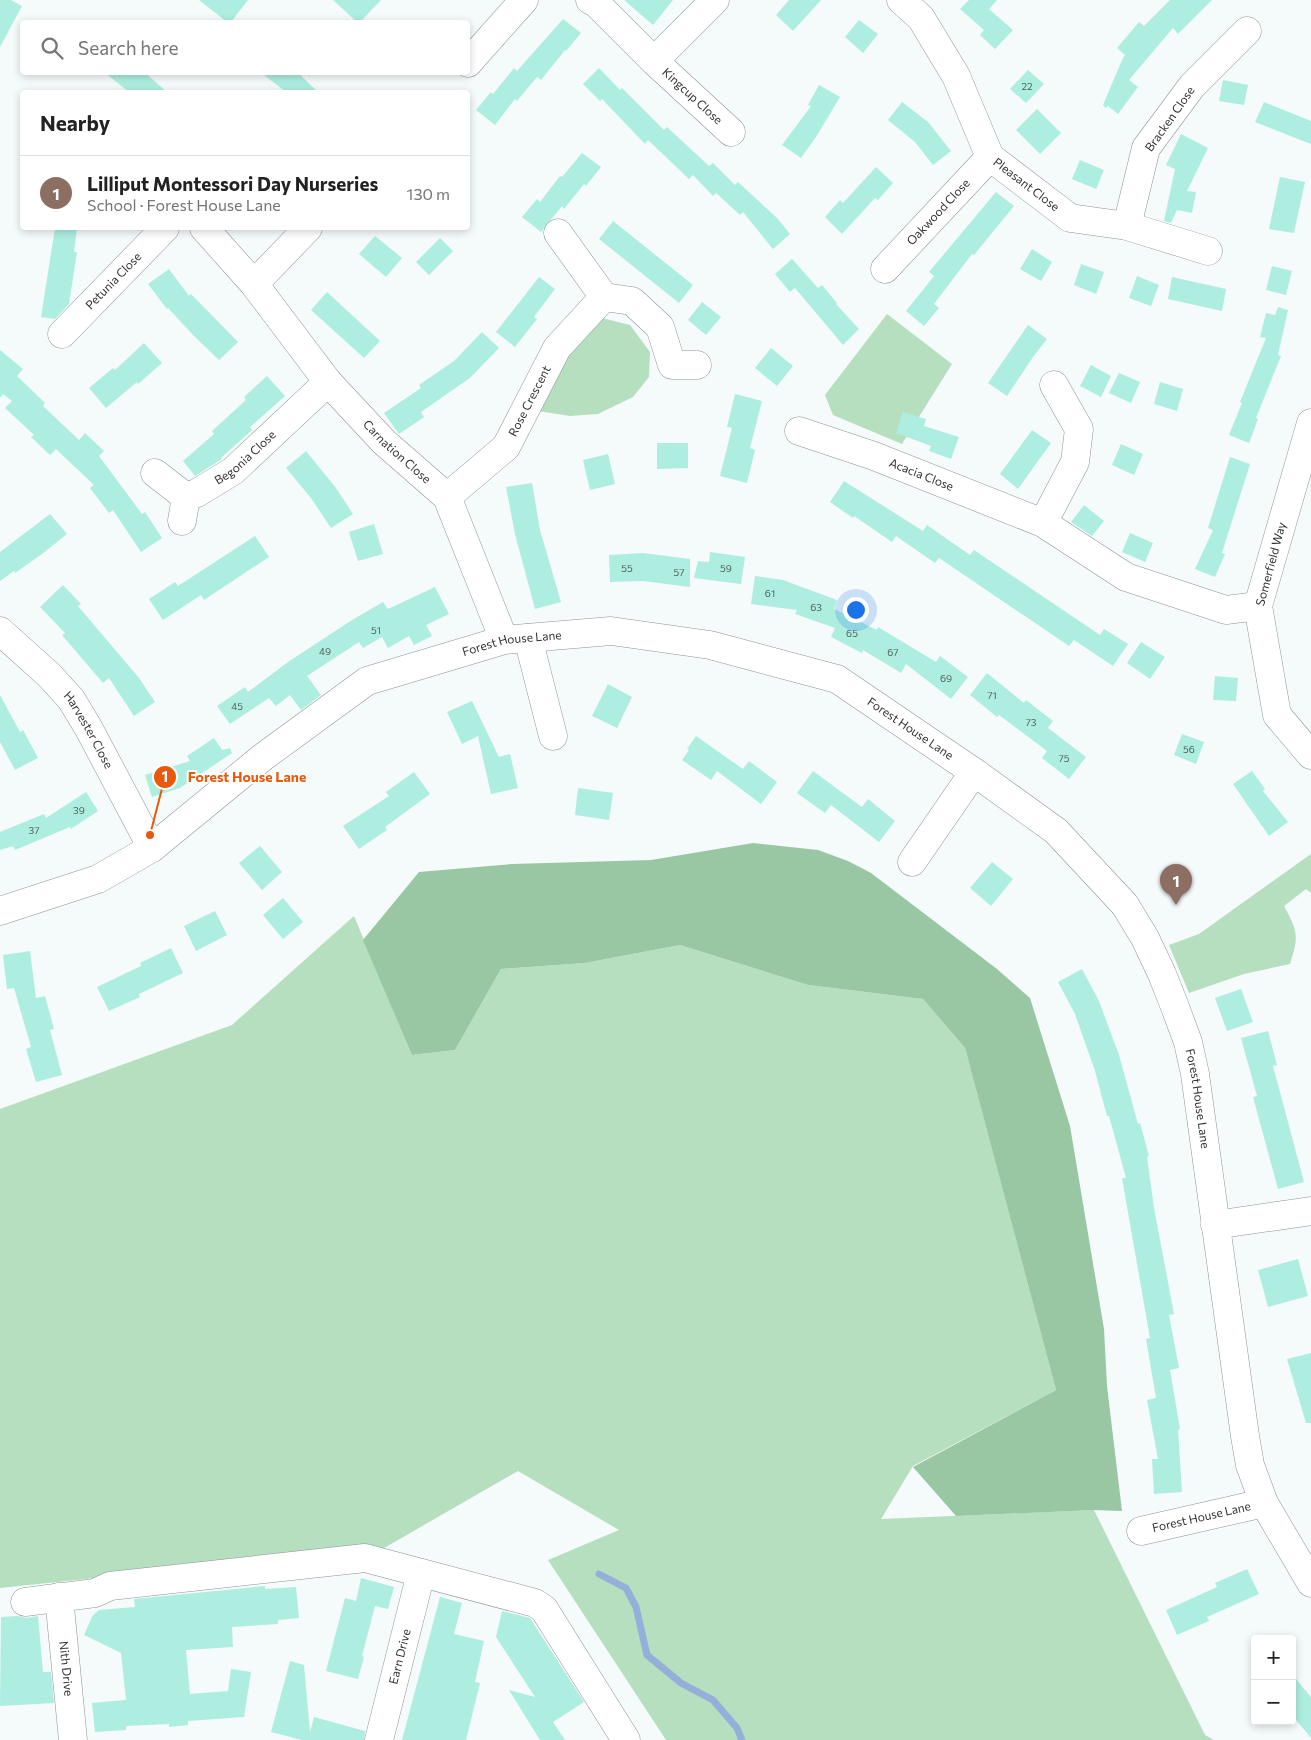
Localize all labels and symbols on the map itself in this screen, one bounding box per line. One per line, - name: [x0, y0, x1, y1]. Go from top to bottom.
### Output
- street label: Kingcup Close: [660, 64, 726, 127]
- house number: 22: [1021, 80, 1033, 92]
- street label: Bracken Close: [1142, 83, 1197, 154]
- street label: Pleasant Close: [991, 154, 1063, 213]
- street label: Oakwood Close: [903, 175, 972, 247]
- street label: Petunia Close: [82, 249, 144, 312]
- street label: Rose Crescent: [505, 363, 553, 438]
- street label: Carnation Close: [361, 416, 434, 486]
- street label: Begonia Close: [212, 427, 278, 487]
- street label: Acacia Close: [888, 455, 956, 493]
- street label: Somerfield Way: [1252, 520, 1288, 607]
- house number: 55: [621, 562, 633, 574]
- house number: 59: [720, 562, 732, 574]
- house number: 57: [673, 566, 685, 578]
- house number: 61: [765, 587, 775, 599]
- your location: [843, 597, 869, 623]
- house number: 63: [810, 601, 822, 613]
- house number: 51: [371, 624, 381, 636]
- street label: Forest House Lane: [460, 627, 562, 658]
- house number: 65: [846, 627, 858, 639]
- house number: 49: [319, 645, 331, 657]
- house number: 67: [887, 646, 899, 658]
- house number: 69: [940, 672, 952, 684]
- street label: Harvester Close: [61, 688, 117, 770]
- house number: 71: [987, 689, 997, 701]
- street label: Forest House Lane: [865, 694, 956, 762]
- house number: 45: [231, 700, 243, 712]
- house number: 73: [1026, 716, 1037, 728]
- house number: 56: [1183, 743, 1195, 755]
- house number: 75: [1059, 752, 1070, 764]
- callout: Forest House Lane: [153, 763, 316, 792]
- text: 1: [162, 767, 168, 785]
- text: Forest House Lane: [188, 768, 306, 785]
- house number: 39: [73, 804, 85, 816]
- house number: 37: [29, 824, 39, 836]
- pin: 1: [1160, 864, 1192, 905]
- street label: Forest House Lane: [1184, 1047, 1213, 1149]
- street label: Forest House Lane: [1151, 1498, 1252, 1534]
- street label: Earn Drive: [385, 1627, 413, 1685]
- street label: Nith Drive: [57, 1640, 77, 1697]

